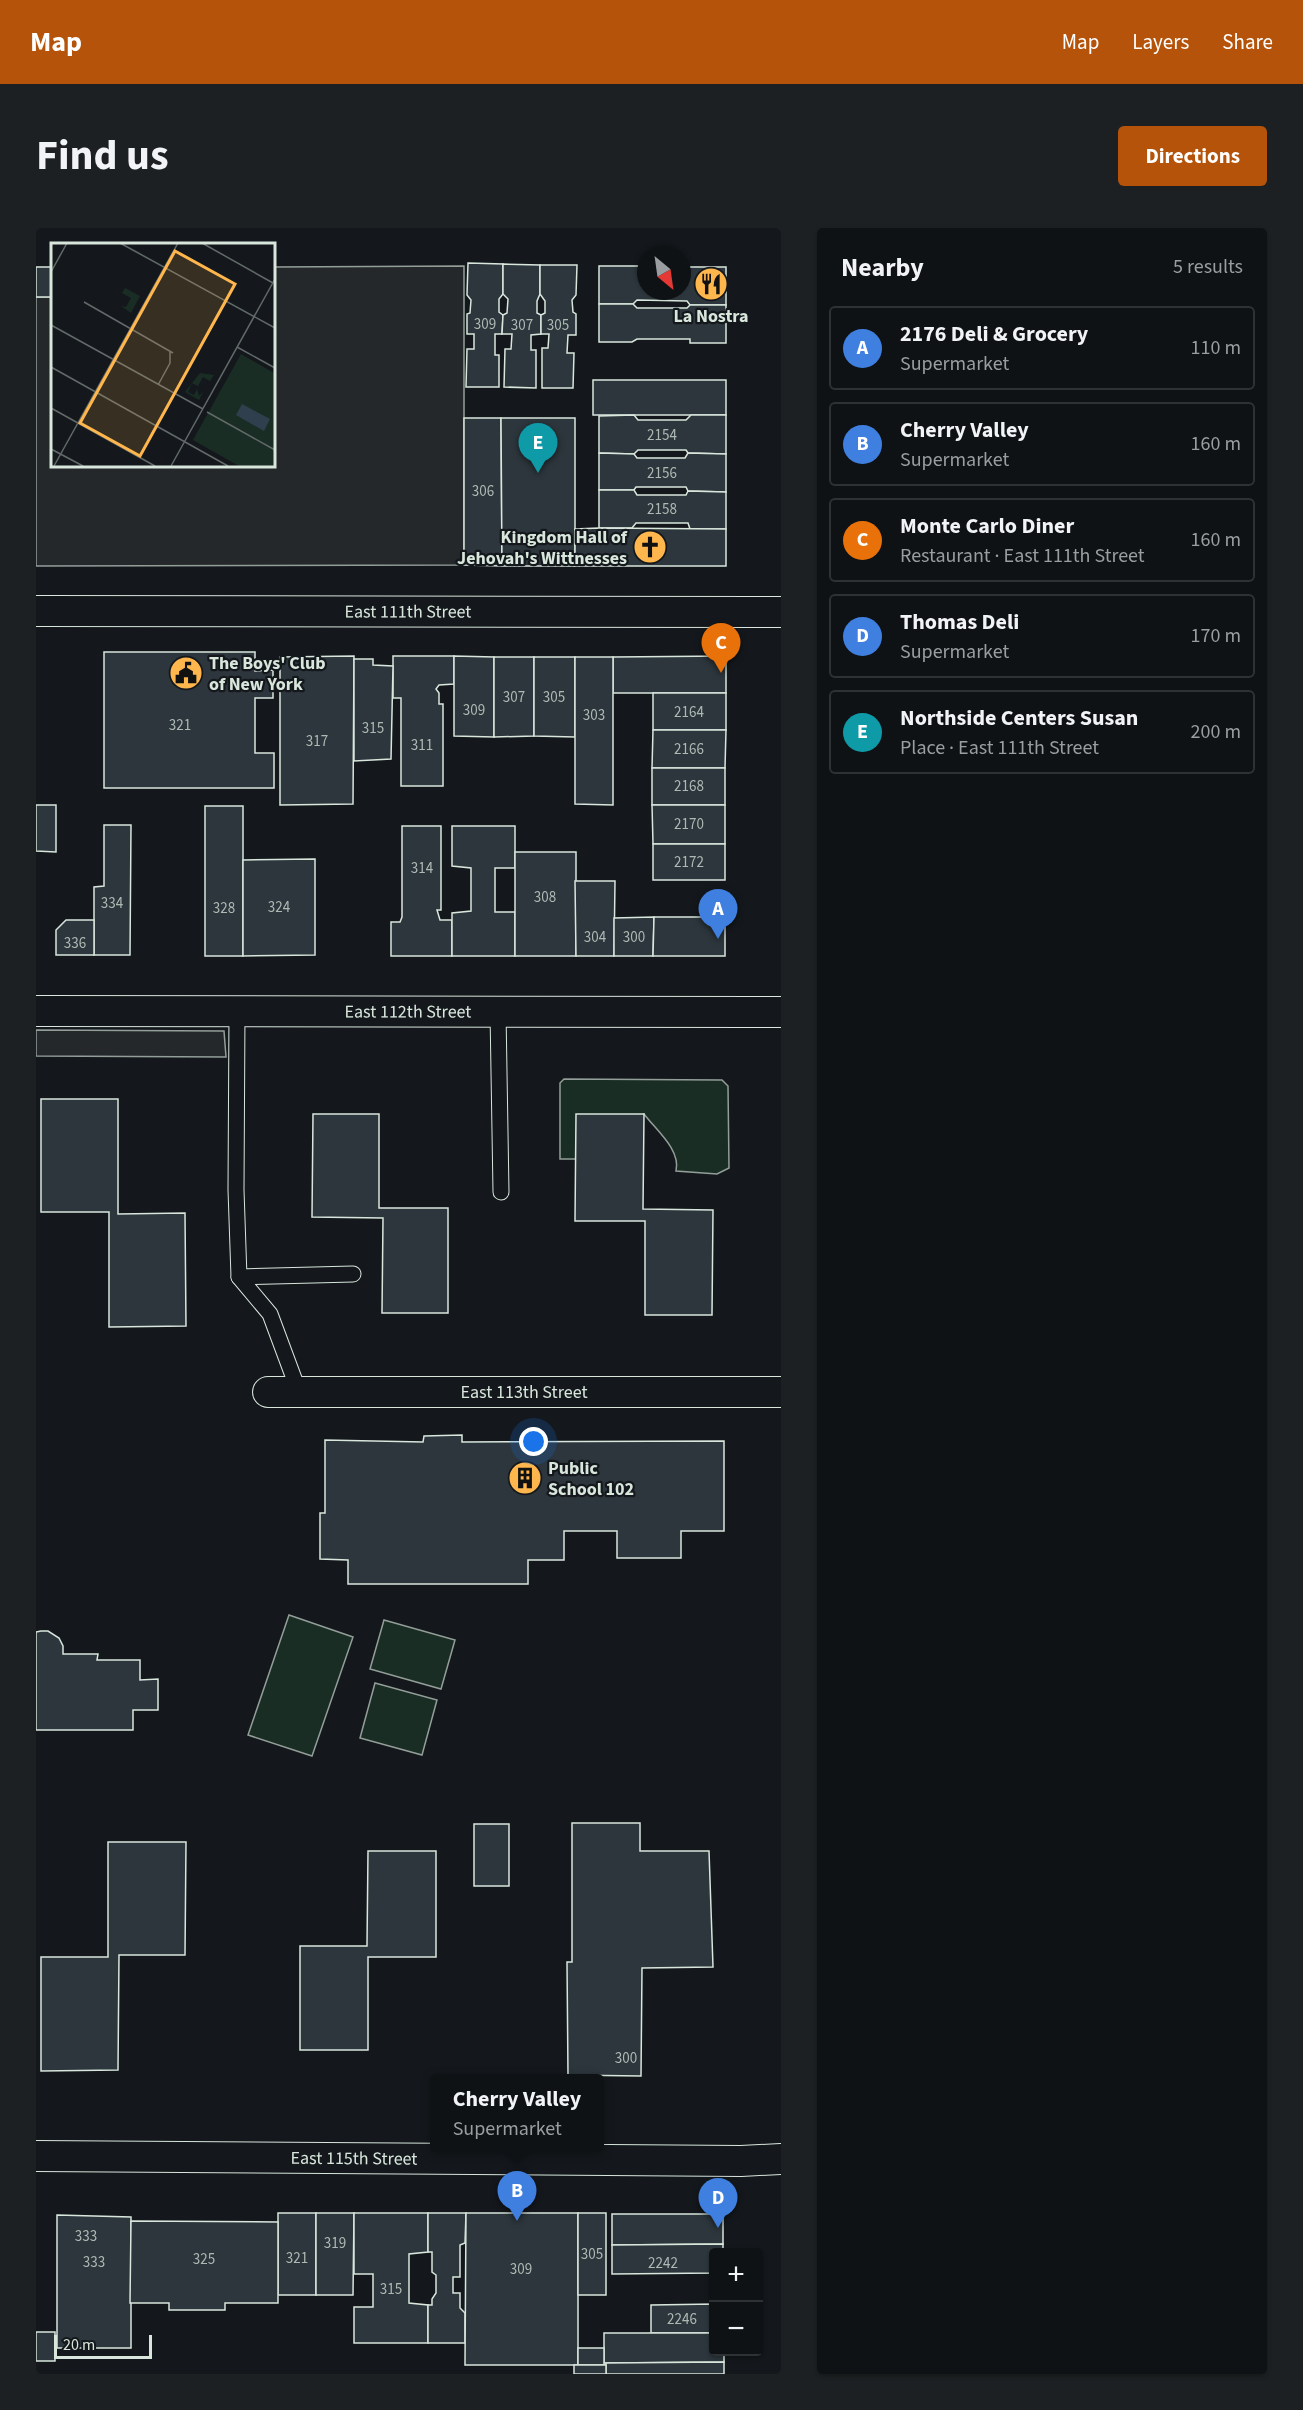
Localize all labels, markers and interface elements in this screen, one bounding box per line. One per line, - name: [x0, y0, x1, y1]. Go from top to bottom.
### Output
- text: Map: [30, 22, 82, 62]
- text: Map: [1062, 27, 1099, 57]
- text: Layers: [1132, 27, 1189, 57]
- text: Share: [1222, 27, 1273, 57]
- text: Find us: [36, 126, 169, 186]
- button: Directions: [1118, 126, 1267, 186]
- inset map: [51, 243, 274, 466]
- north arrow: [637, 246, 691, 300]
- text: Nearby: [841, 249, 924, 286]
- text: 5 results: [1173, 253, 1243, 281]
- restaurant icon: La Nostra: [693, 266, 729, 302]
- place label: La Nostra: [674, 304, 748, 329]
- house number: 309: [474, 314, 496, 335]
- house number: 307: [511, 315, 533, 336]
- house number: 305: [547, 315, 569, 336]
- text: 2176 Deli & Grocery: [900, 318, 1088, 350]
- text: A: [857, 334, 868, 362]
- text: 110 m: [1191, 334, 1241, 362]
- text: Supermarket: [900, 350, 1009, 378]
- text: Cherry Valley: [900, 414, 1029, 446]
- pin: E: [518, 424, 558, 473]
- house number: 2154: [647, 425, 677, 446]
- text: B: [856, 430, 869, 458]
- text: 160 m: [1191, 430, 1241, 458]
- text: Supermarket: [900, 446, 1009, 474]
- house number: 2156: [647, 463, 677, 484]
- house number: 306: [472, 481, 494, 502]
- house number: 2158: [647, 499, 677, 520]
- text: Monte Carlo Diner: [900, 510, 1074, 542]
- place label: Kingdom Hall of Jehovah's Wittnesses: [457, 525, 628, 571]
- text: C: [857, 526, 868, 554]
- text: 160 m: [1191, 526, 1241, 554]
- church icon: Kingdom Hall of Jehovah's Wittnesses: [632, 529, 668, 565]
- text: Restaurant · East 111th Street: [900, 542, 1145, 570]
- street label: East 111th Street: [344, 599, 472, 625]
- text: Thomas Deli: [900, 606, 1019, 638]
- text: D: [856, 622, 869, 650]
- text: 170 m: [1191, 622, 1241, 650]
- pin: C: [702, 624, 740, 673]
- text: Supermarket: [900, 638, 1009, 666]
- place label: The Boys' Club of New York: [209, 651, 325, 697]
- public building icon: The Boys' Club of New York: [168, 655, 204, 691]
- house number: 307: [503, 687, 525, 708]
- house number: 305: [543, 687, 565, 708]
- house number: 309: [463, 700, 485, 721]
- house number: 2164: [674, 702, 704, 723]
- text: Northside Centers Susan: [900, 702, 1138, 734]
- house number: 303: [583, 705, 605, 726]
- house number: 321: [169, 715, 191, 736]
- house number: 315: [362, 718, 384, 739]
- text: E: [857, 718, 868, 746]
- text: 200 m: [1191, 718, 1241, 746]
- house number: 317: [306, 731, 328, 752]
- text: Place · East 111th Street: [900, 734, 1099, 762]
- house number: 311: [411, 735, 433, 756]
- house number: 2166: [674, 739, 704, 760]
- house number: 2168: [674, 776, 704, 797]
- house number: 2170: [674, 814, 704, 835]
- house number: 2172: [674, 852, 704, 873]
- house number: 314: [411, 858, 434, 879]
- house number: 308: [534, 887, 556, 908]
- pin: A: [698, 890, 738, 939]
- house number: 334: [101, 893, 124, 914]
- house number: 324: [268, 897, 291, 918]
- house number: 328: [213, 898, 235, 919]
- house number: 304: [584, 927, 607, 948]
- house number: 300: [623, 927, 645, 948]
- house number: 336: [64, 933, 86, 954]
- street label: East 112th Street: [344, 999, 472, 1025]
- street label: East 113th Street: [461, 1380, 587, 1405]
- your location: [519, 1427, 548, 1456]
- place label: Public School 102: [548, 1456, 634, 1502]
- building icon: Public School 102: [507, 1460, 543, 1496]
- house number: 300: [615, 2048, 637, 2069]
- popup: [430, 2074, 604, 2152]
- text: Cherry Valley: [453, 2083, 581, 2115]
- text: Supermarket: [453, 2115, 562, 2143]
- street label: East 115th Street: [290, 2146, 418, 2172]
- pin: B: [498, 2172, 536, 2221]
- pin: D: [698, 2178, 738, 2228]
- house number: 333: [75, 2226, 97, 2247]
- house number: 319: [324, 2233, 346, 2254]
- house number: 305: [581, 2244, 603, 2265]
- house number: 321: [286, 2248, 308, 2269]
- map controls: [709, 2248, 763, 2356]
- button: +: [709, 2248, 763, 2302]
- house number: 325: [193, 2249, 215, 2270]
- house number: 333: [83, 2252, 105, 2273]
- house number: 2242: [648, 2253, 678, 2274]
- house number: 309: [510, 2259, 532, 2280]
- house number: 315: [380, 2279, 402, 2300]
- button: −: [709, 2302, 763, 2356]
- house number: 2246: [667, 2309, 697, 2330]
- scale bar: [54, 2332, 152, 2360]
- text: 20 m: [63, 2334, 95, 2356]

